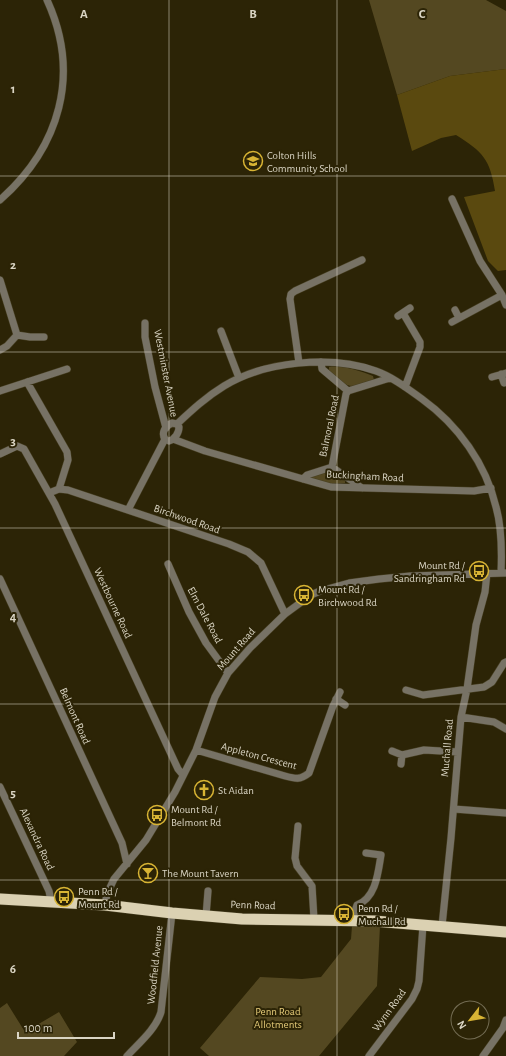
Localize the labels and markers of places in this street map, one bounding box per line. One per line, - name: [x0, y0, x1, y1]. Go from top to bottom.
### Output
- school or university icon: Colton Hills Community School: [242, 150, 264, 172]
- place label: Colton Hills Community School: [267, 150, 348, 174]
- place label: Mount Rd / Sandringham Rd: [394, 560, 466, 584]
- bus stop icon: Mount Rd / Sandringham Rd: [468, 560, 490, 582]
- bus stop icon: Mount Rd / Birchwood Rd: [293, 584, 315, 606]
- place label: Mount Rd / Birchwood Rd: [318, 584, 377, 608]
- church icon: St Aidan: [193, 779, 215, 801]
- place label: St Aidan: [218, 785, 254, 796]
- bus stop icon: Mount Rd / Belmont Rd: [146, 804, 168, 826]
- place label: Mount Rd / Belmont Rd: [171, 804, 221, 828]
- bar icon: The Mount Tavern: [137, 862, 159, 884]
- place label: The Mount Tavern: [162, 868, 239, 879]
- bus stop icon: Penn Rd / Mount Rd: [53, 886, 75, 908]
- place label: Penn Rd / Mount Rd: [78, 886, 120, 910]
- bus stop icon: Penn Rd / Muchall Rd: [333, 903, 355, 925]
- place label: Penn Rd / Muchall Rd: [358, 903, 406, 927]

